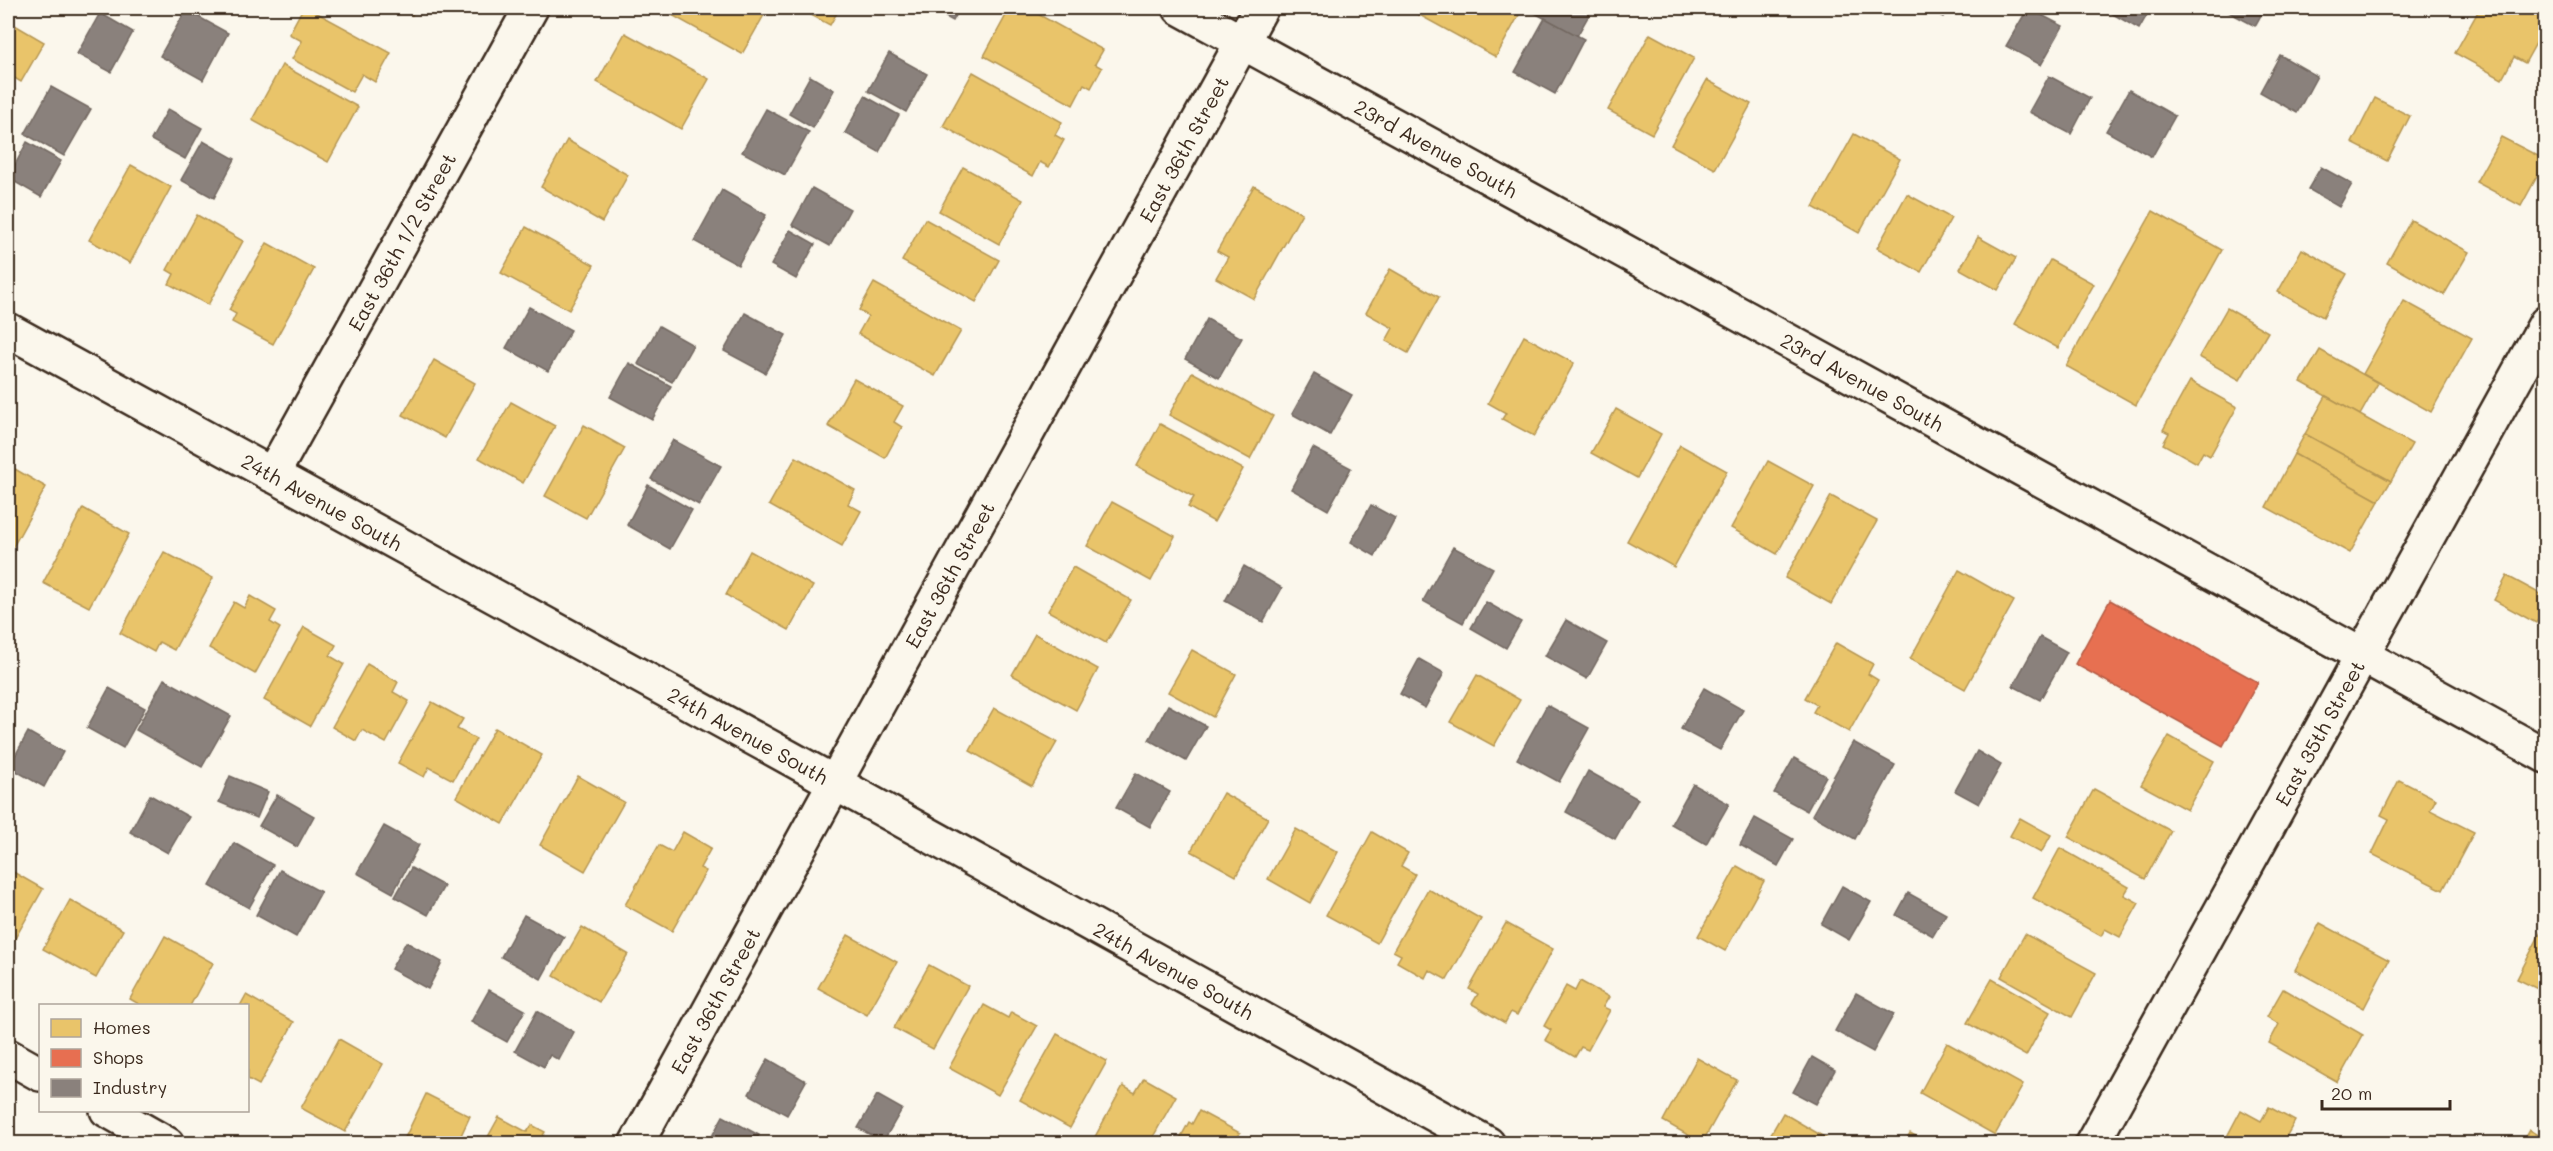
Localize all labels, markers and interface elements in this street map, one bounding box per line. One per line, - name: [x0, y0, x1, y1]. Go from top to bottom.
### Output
- street label: East 36th Street: [1133, 71, 1234, 226]
- street label: 23rd Avenue South: [1350, 93, 1522, 203]
- street label: East 36th 1/2 Street: [342, 148, 461, 335]
- street label: 23rd Avenue South: [1776, 327, 1948, 437]
- street label: 24th Avenue South: [237, 447, 407, 556]
- street label: East 36th Street: [899, 497, 1000, 652]
- street label: East 35th Street: [2269, 655, 2370, 810]
- street label: 24th Avenue South: [663, 681, 833, 790]
- street label: 24th Avenue South: [1089, 916, 1258, 1025]
- street label: East 36th Street: [664, 923, 766, 1078]
- legend: [39, 1004, 249, 1112]
- text: Homes: [93, 1015, 151, 1039]
- text: Shops: [93, 1045, 144, 1069]
- scale bar: [2322, 1073, 2450, 1111]
- text: Industry: [93, 1075, 167, 1099]
- text: 20 m: [2331, 1081, 2372, 1105]

